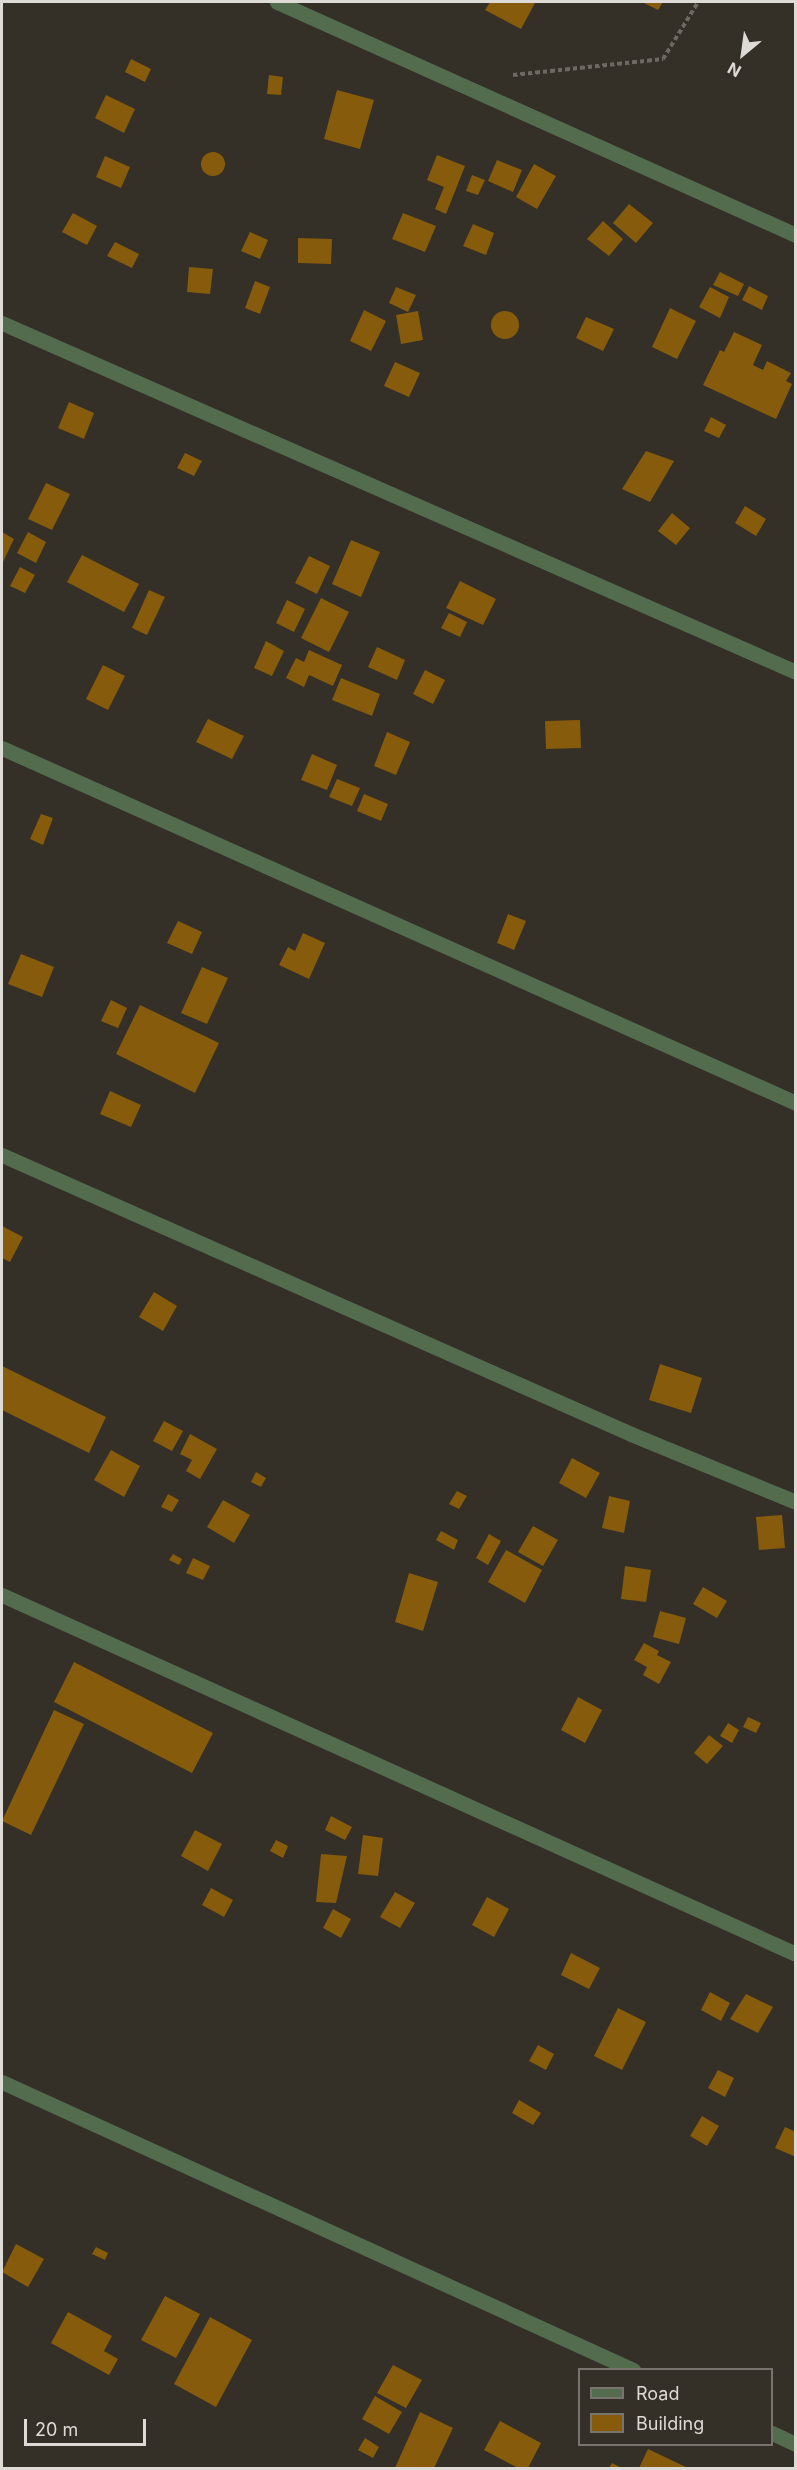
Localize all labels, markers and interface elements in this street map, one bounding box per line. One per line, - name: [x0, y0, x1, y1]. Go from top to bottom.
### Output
- north arrow: [713, 24, 773, 84]
- text: N: [724, 58, 744, 81]
- legend: [578, 2368, 773, 2446]
- text: Road: [636, 2383, 679, 2404]
- scale bar: [27, 2407, 148, 2445]
- text: Building: [636, 2413, 704, 2434]
- text: 20 m: [35, 2419, 78, 2440]

